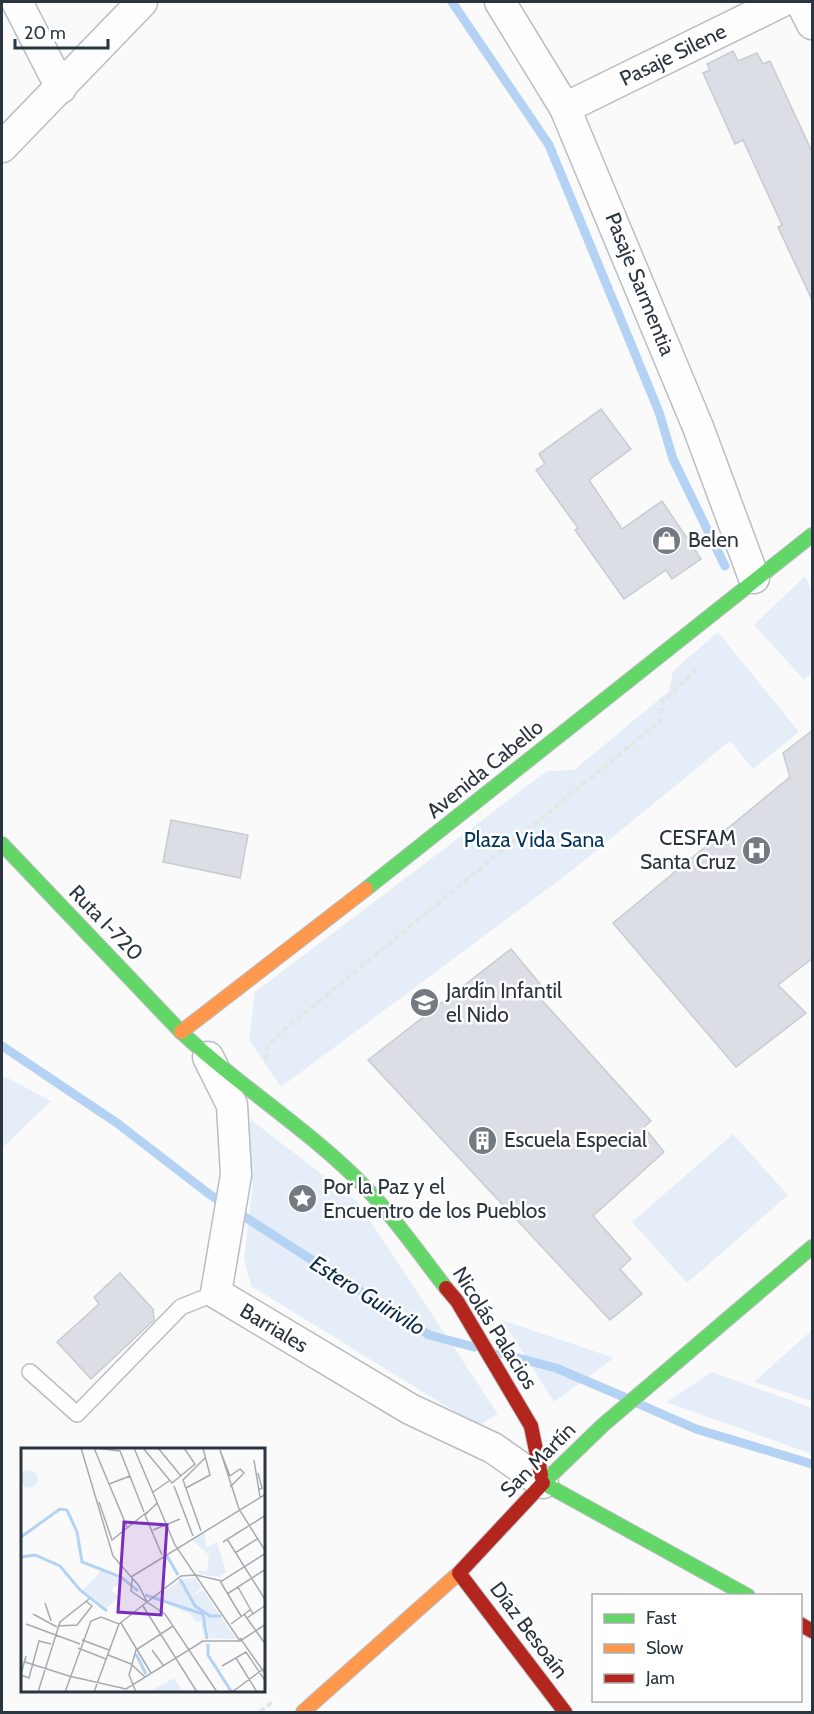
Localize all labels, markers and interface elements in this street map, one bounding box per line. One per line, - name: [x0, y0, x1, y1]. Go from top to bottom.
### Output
- scale bar: [15, 12, 108, 50]
- street label: Pasaje Silene: [616, 18, 731, 92]
- text: 20 m: [24, 22, 66, 44]
- street label: Pasaje Sarmentia: [600, 209, 680, 359]
- shop icon: Belen: [651, 524, 683, 556]
- place label: Belen: [688, 527, 739, 552]
- street label: Avenida Cabello: [421, 714, 548, 823]
- place label: CESFAM Santa Cruz: [640, 825, 736, 874]
- park label: Plaza Vida Sana: [464, 827, 604, 852]
- hospital icon: CESFAM Santa Cruz: [741, 834, 773, 866]
- street label: Ruta I-720: [64, 880, 148, 966]
- place label: Jardín Infantil el Nido: [445, 978, 562, 1027]
- school or university icon: Jardín Infantil el Nido: [409, 987, 441, 1019]
- building icon: Escuela Especial: [467, 1124, 499, 1156]
- place label: Escuela Especial: [504, 1127, 647, 1152]
- place label: Por la Paz y el Encuentro de los Pueblos: [323, 1174, 546, 1223]
- place icon: Por la Paz y el Encuentro de los Pueblos: [286, 1183, 318, 1215]
- water label: Estero Guirivilo: [305, 1249, 430, 1341]
- street label: Nicolás Palacios: [448, 1262, 543, 1394]
- street label: Barriales: [236, 1298, 313, 1358]
- street label: San Martín: [495, 1417, 580, 1502]
- inset map: [21, 1448, 266, 1693]
- street label: Díaz Besoaín: [485, 1577, 574, 1683]
- legend: [592, 1594, 802, 1702]
- text: Fast: [646, 1607, 677, 1629]
- text: Slow: [646, 1637, 683, 1659]
- text: Jam: [645, 1667, 675, 1689]

